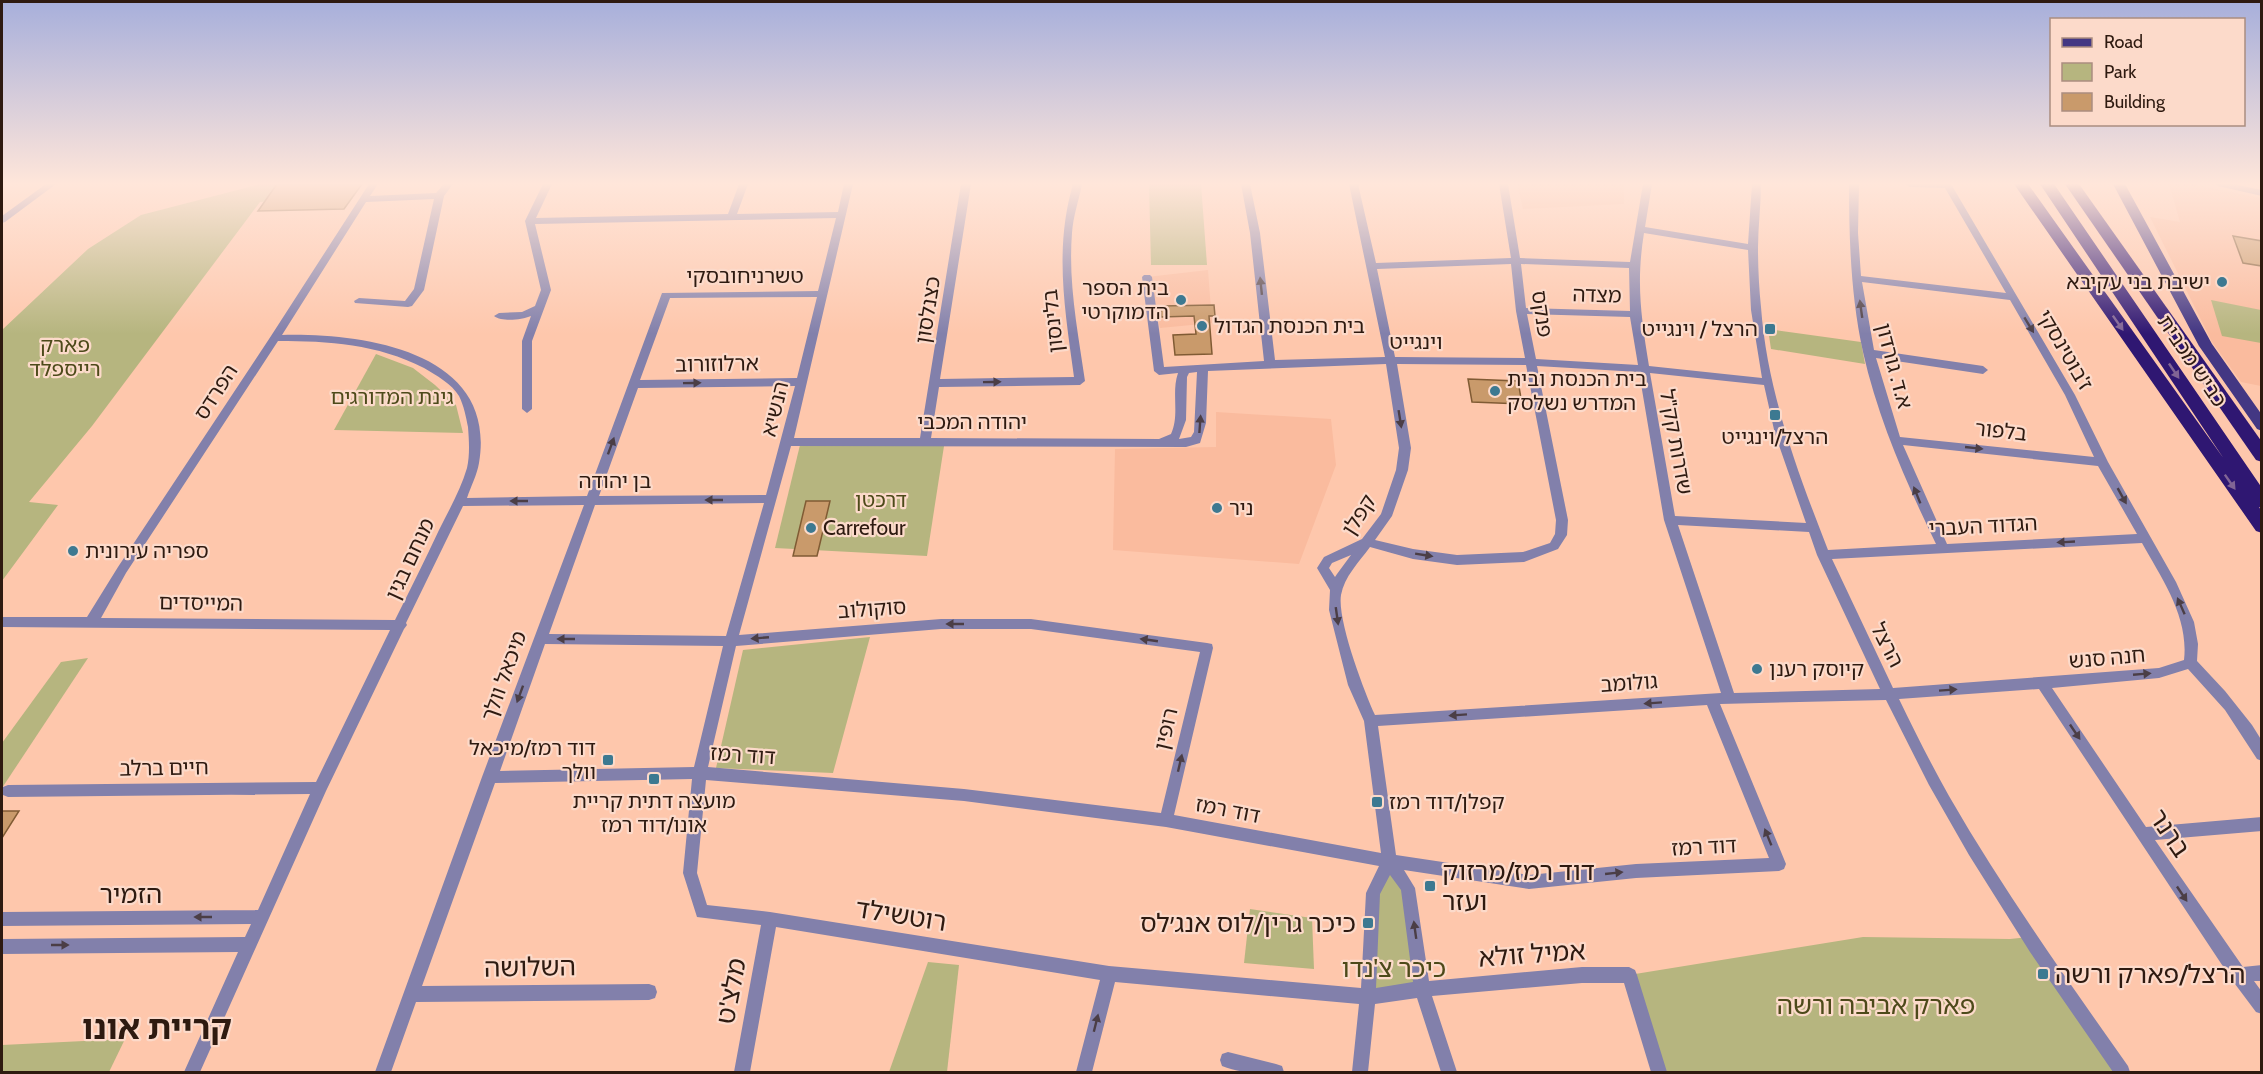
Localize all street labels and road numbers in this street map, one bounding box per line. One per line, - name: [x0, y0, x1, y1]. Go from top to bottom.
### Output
- street label: טשרניחובסקי: [686, 263, 804, 288]
- street label: כצנלסון: [910, 275, 945, 345]
- street label: מצדה: [1572, 281, 1622, 308]
- street label: בלינסון: [1037, 288, 1068, 354]
- street label: פנקס: [1527, 289, 1558, 339]
- street label: ז'בוטינסקי: [2032, 305, 2099, 395]
- street label: כביש מכבית: [2153, 310, 2232, 411]
- street label: א.ד. גורדון: [1871, 320, 1918, 411]
- street label: וינגייט: [1389, 329, 1443, 354]
- street label: ארלוזורוב: [675, 350, 759, 377]
- street label: הפרדס: [188, 359, 243, 424]
- street label: הנשיא: [756, 379, 793, 439]
- street label: שדרות קק"ל: [1655, 387, 1698, 496]
- street label: יהודה המכבי: [917, 409, 1027, 434]
- street label: בלפור: [1974, 415, 2028, 446]
- street label: בן יהודה: [578, 468, 652, 493]
- street label: קפלן: [1336, 490, 1381, 540]
- street label: הגדוד העברי: [1928, 510, 2038, 541]
- street label: מנחם בגין: [380, 514, 439, 604]
- street label: המייסדים: [159, 589, 243, 616]
- street label: סוקולוב: [837, 594, 907, 623]
- street label: הרצל: [1866, 618, 1909, 671]
- street label: מיכאל וולך: [476, 627, 531, 724]
- street label: חנה סנש: [2068, 642, 2146, 673]
- street label: גולומב: [1599, 668, 1659, 697]
- street label: רופין: [1149, 705, 1182, 752]
- street label: דוד רמז: [710, 740, 777, 769]
- street label: חיים ברלב: [119, 754, 209, 781]
- street label: דוד רמז: [1194, 791, 1263, 828]
- street label: ברנר: [2142, 803, 2198, 863]
- street label: דוד רמז: [1671, 832, 1737, 861]
- street label: הזמיר: [100, 878, 162, 910]
- street label: רוטשילד: [853, 892, 949, 938]
- street label: אמיל זולא: [1477, 934, 1587, 974]
- street label: השלושה: [484, 950, 576, 984]
- street label: מלצ'ט: [709, 955, 753, 1027]

